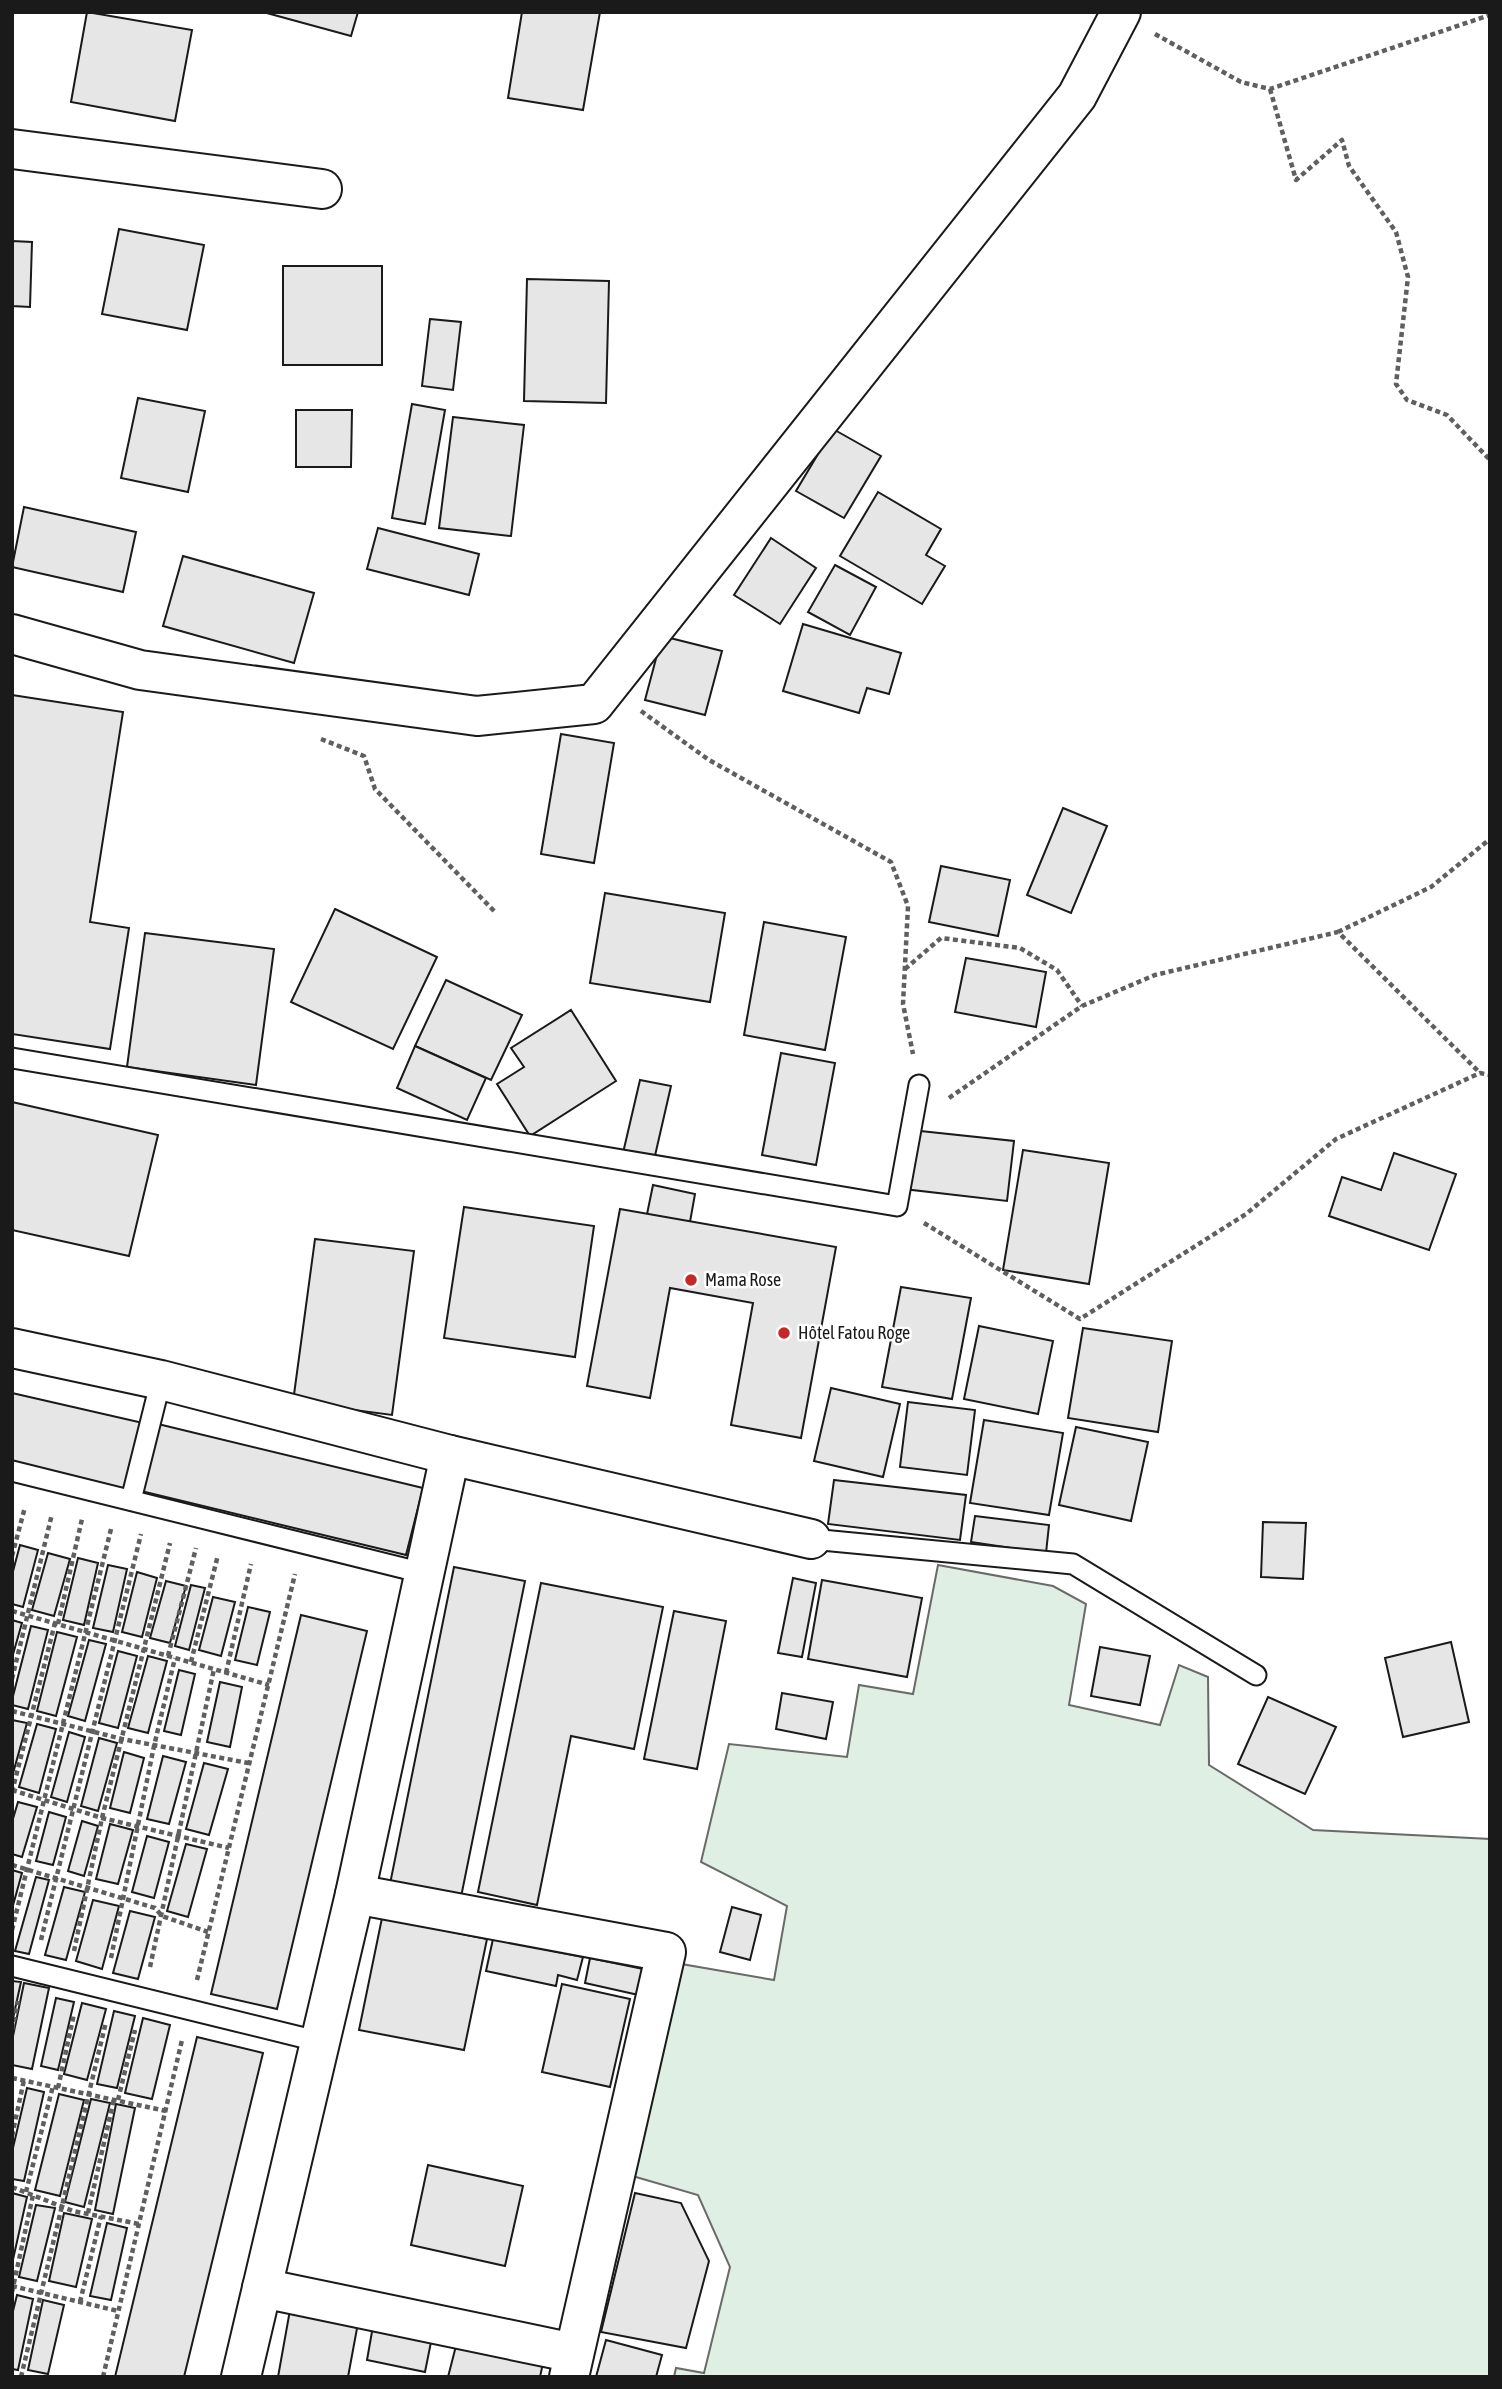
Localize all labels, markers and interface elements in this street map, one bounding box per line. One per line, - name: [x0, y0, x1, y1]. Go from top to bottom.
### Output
- place label: Mama Rose: [705, 1269, 781, 1290]
- marker: Mama Rose: [683, 1272, 699, 1288]
- place label: Hôtel Fatou Roge: [798, 1322, 910, 1343]
- marker: Hôtel Fatou Roge: [776, 1325, 792, 1341]

